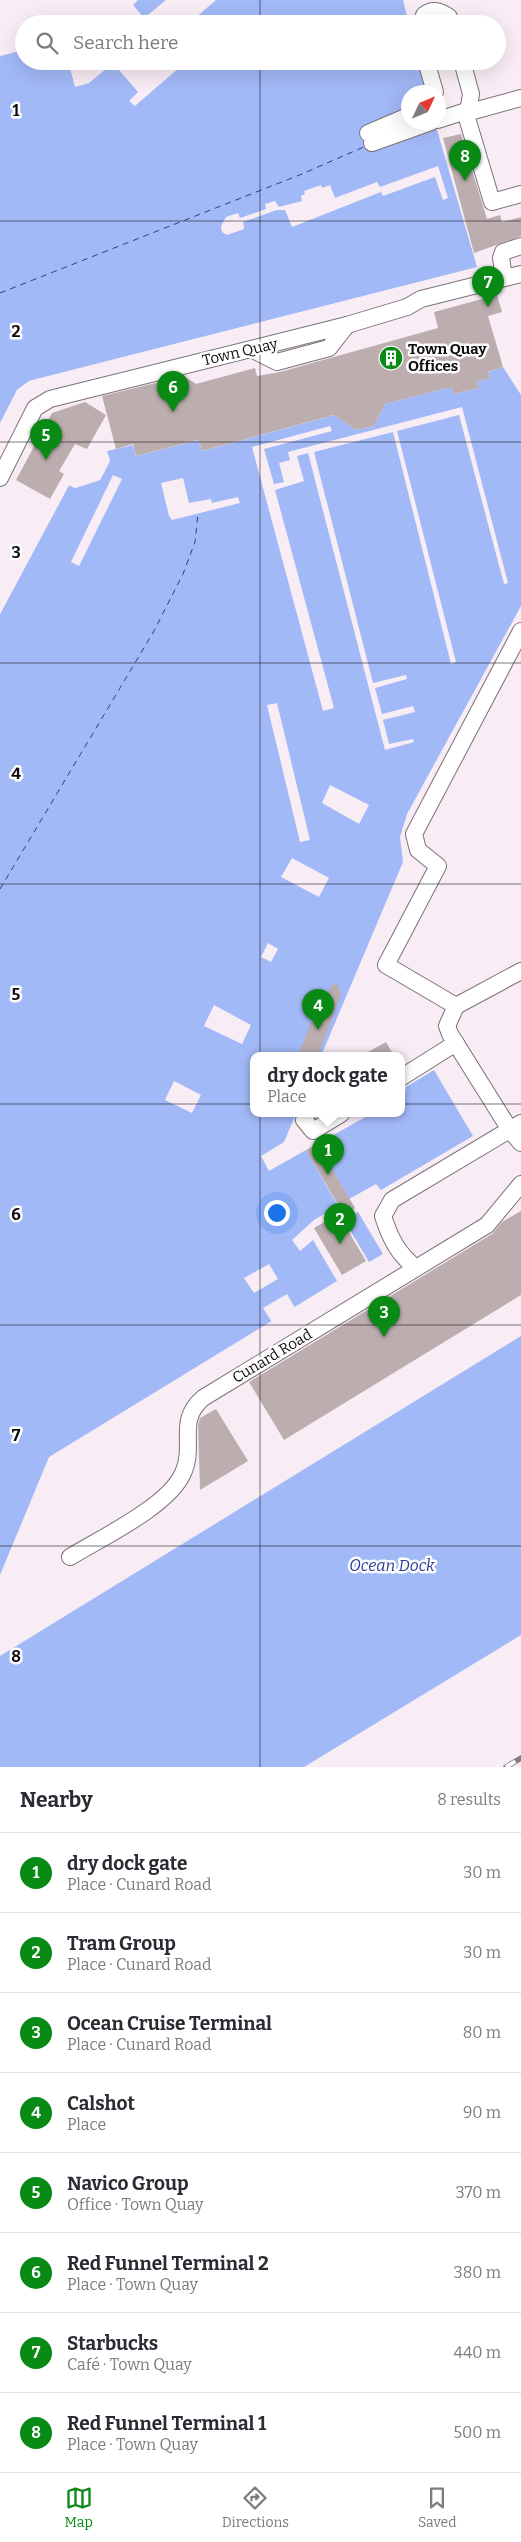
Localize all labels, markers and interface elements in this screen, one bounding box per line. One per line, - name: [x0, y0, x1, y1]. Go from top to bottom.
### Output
- search box: [15, 15, 506, 70]
- icon: search: [33, 29, 61, 57]
- text: Search here: [73, 31, 178, 54]
- north arrow: [401, 85, 446, 130]
- text: 1: [13, 101, 20, 120]
- pin: 8: [449, 140, 481, 181]
- pin: 7: [472, 266, 504, 307]
- text: 2: [11, 322, 21, 341]
- street label: Town Quay: [201, 335, 280, 369]
- place label: Town Quay Offices: [408, 340, 487, 375]
- building icon: Town Quay Offices: [378, 345, 404, 371]
- pin: 6: [157, 371, 189, 412]
- pin: 5: [30, 419, 62, 460]
- text: 3: [11, 543, 21, 562]
- text: 4: [11, 764, 21, 783]
- text: 5: [12, 985, 21, 1004]
- pin: 4: [302, 989, 334, 1030]
- popup: [250, 1052, 405, 1117]
- text: dry dock gate: [267, 1064, 388, 1087]
- text: Place: [267, 1087, 306, 1106]
- pin: 1: [312, 1134, 344, 1175]
- your location: [264, 1200, 290, 1226]
- pin: 2: [324, 1203, 356, 1244]
- text: 6: [11, 1205, 21, 1224]
- pin: 3: [368, 1296, 400, 1337]
- street label: Cunard Road: [229, 1325, 315, 1387]
- text: 7: [12, 1426, 21, 1445]
- water label: Ocean Dock: [349, 1556, 435, 1575]
- text: 8: [11, 1647, 21, 1666]
- text: Nearby: [20, 1787, 93, 1813]
- text: 8 results: [437, 1790, 501, 1809]
- text: dry dock gate: [67, 1852, 187, 1875]
- text: 1: [33, 1863, 39, 1882]
- text: 30 m: [463, 1863, 501, 1882]
- text: Place · Cunard Road: [67, 1875, 212, 1894]
- text: Tram Group: [67, 1932, 176, 1955]
- text: 2: [31, 1943, 41, 1962]
- text: 30 m: [463, 1943, 501, 1962]
- text: Place · Cunard Road: [67, 1955, 212, 1974]
- text: Ocean Cruise Terminal: [67, 2012, 272, 2035]
- text: 3: [31, 2023, 41, 2042]
- text: 80 m: [463, 2023, 501, 2042]
- text: Place · Cunard Road: [67, 2035, 212, 2054]
- text: Calshot: [67, 2092, 135, 2115]
- text: 4: [31, 2103, 41, 2122]
- text: 90 m: [463, 2103, 501, 2122]
- text: Place: [67, 2115, 106, 2134]
- text: Navico Group: [67, 2172, 189, 2195]
- text: 5: [32, 2183, 40, 2202]
- text: 370 m: [455, 2183, 501, 2202]
- text: Office · Town Quay: [67, 2195, 203, 2214]
- text: Red Funnel Terminal 2: [67, 2252, 269, 2275]
- text: 6: [31, 2263, 41, 2282]
- text: 380 m: [454, 2263, 501, 2282]
- text: Place · Town Quay: [67, 2275, 198, 2294]
- text: Starbucks: [67, 2332, 158, 2355]
- text: 7: [32, 2343, 40, 2362]
- text: 440 m: [454, 2343, 501, 2362]
- text: Café · Town Quay: [67, 2355, 192, 2374]
- text: Red Funnel Terminal 1: [67, 2412, 266, 2435]
- text: 8: [31, 2423, 41, 2442]
- text: 500 m: [453, 2423, 501, 2442]
- text: Place · Town Quay: [67, 2435, 198, 2454]
- tab: Map: [64, 2484, 93, 2531]
- tab: Directions: [222, 2484, 289, 2531]
- tab: Saved: [418, 2484, 457, 2531]

